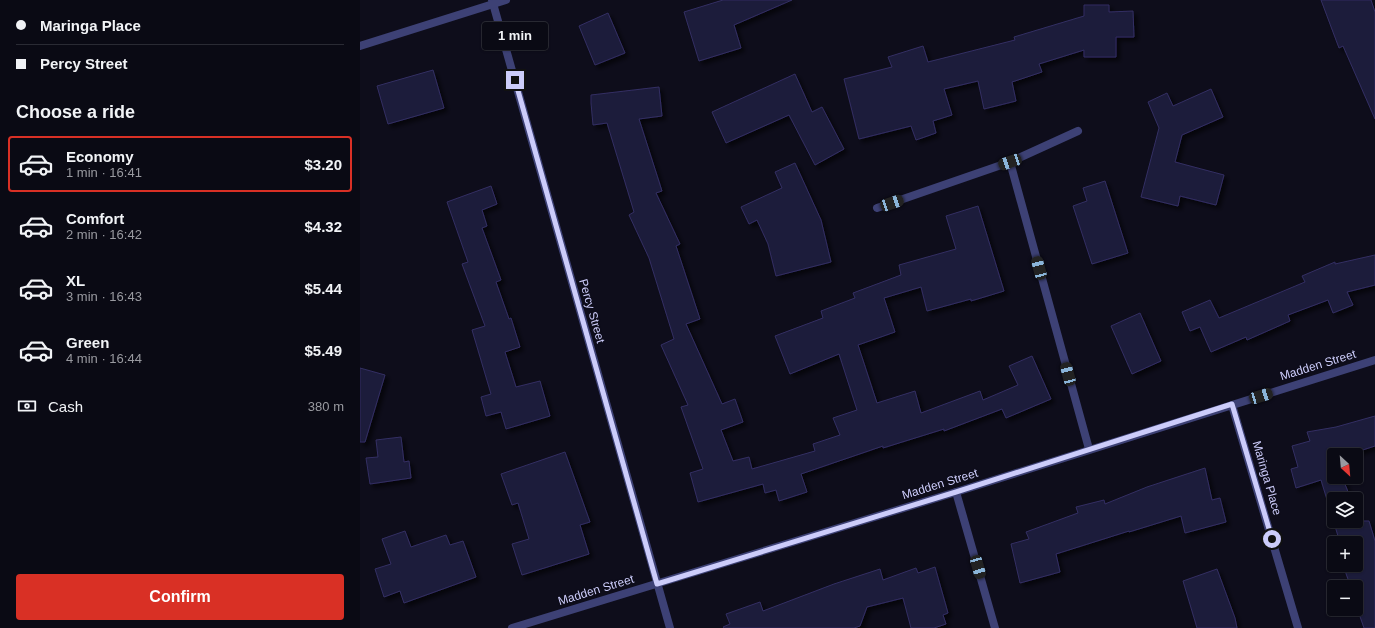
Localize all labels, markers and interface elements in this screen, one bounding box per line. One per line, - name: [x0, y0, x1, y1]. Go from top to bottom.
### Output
- text: Maringa Place: [40, 17, 141, 34]
- callout: 1 min: [482, 22, 548, 50]
- text: 1 min: [498, 28, 532, 43]
- text: Percy Street: [40, 55, 128, 72]
- route end: [506, 71, 524, 89]
- text: Choose a ride: [16, 102, 135, 122]
- icon: car: [18, 146, 54, 182]
- text: Economy: [66, 148, 134, 165]
- car: [997, 152, 1023, 172]
- text: $3.20: [304, 156, 342, 173]
- text: 1 min · 16:41: [66, 165, 142, 180]
- car: [879, 193, 905, 213]
- icon: car: [18, 208, 54, 244]
- text: Comfort: [66, 210, 124, 227]
- text: $4.32: [304, 218, 342, 235]
- text: 2 min · 16:42: [66, 227, 142, 242]
- car: [1030, 255, 1048, 281]
- icon: car: [18, 270, 54, 306]
- text: XL: [66, 272, 85, 289]
- street label: Percy Street: [576, 277, 608, 345]
- text: $5.44: [304, 280, 342, 297]
- text: 3 min · 16:43: [66, 289, 142, 304]
- icon: car: [18, 332, 54, 368]
- text: Green: [66, 334, 109, 351]
- text: $5.49: [304, 342, 342, 359]
- street label: Madden Street: [1278, 347, 1358, 383]
- text: 4 min · 16:44: [66, 351, 142, 366]
- car: [1059, 361, 1077, 387]
- car: [1248, 387, 1274, 405]
- icon: cash: [16, 395, 38, 417]
- text: Cash: [48, 398, 83, 415]
- text: 380 m: [308, 399, 344, 414]
- street label: Maringa Place: [1250, 439, 1284, 517]
- north arrow: [1327, 448, 1363, 484]
- map controls: [1327, 448, 1363, 616]
- street label: Madden Street: [900, 466, 980, 502]
- button: layers: [1327, 492, 1363, 528]
- route start: [1263, 530, 1281, 548]
- button: +: [1327, 536, 1363, 572]
- car: [969, 554, 987, 580]
- street label: Madden Street: [556, 572, 636, 608]
- button: Confirm: [16, 574, 344, 620]
- button: −: [1327, 580, 1363, 616]

